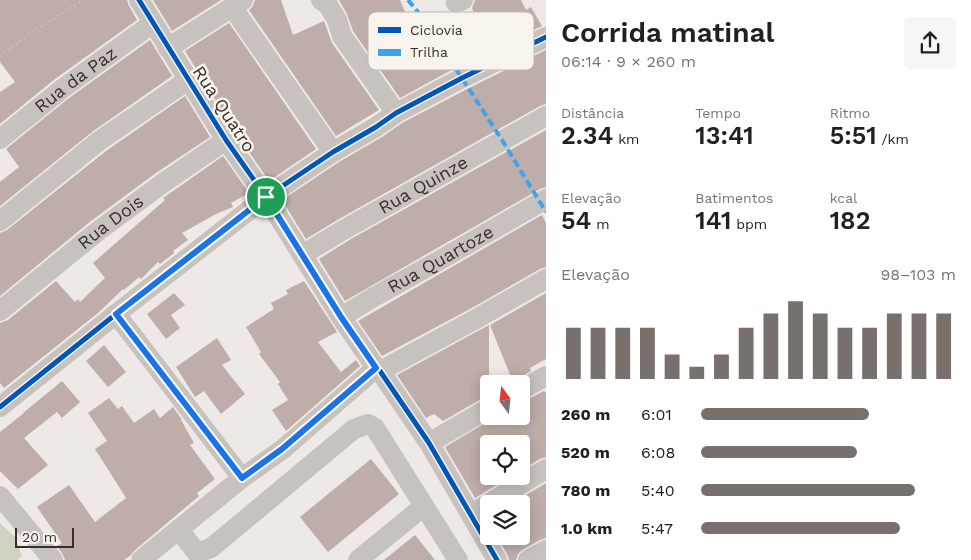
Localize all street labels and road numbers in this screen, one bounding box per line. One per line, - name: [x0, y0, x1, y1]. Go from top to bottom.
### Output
- street label: Rua da Paz: [30, 42, 120, 117]
- street label: Rua Quatro: [189, 62, 260, 156]
- street label: Rua Quinze: [375, 151, 471, 218]
- street label: Rua Dois: [73, 190, 147, 253]
- street label: Rua Quartoze: [384, 221, 497, 297]

